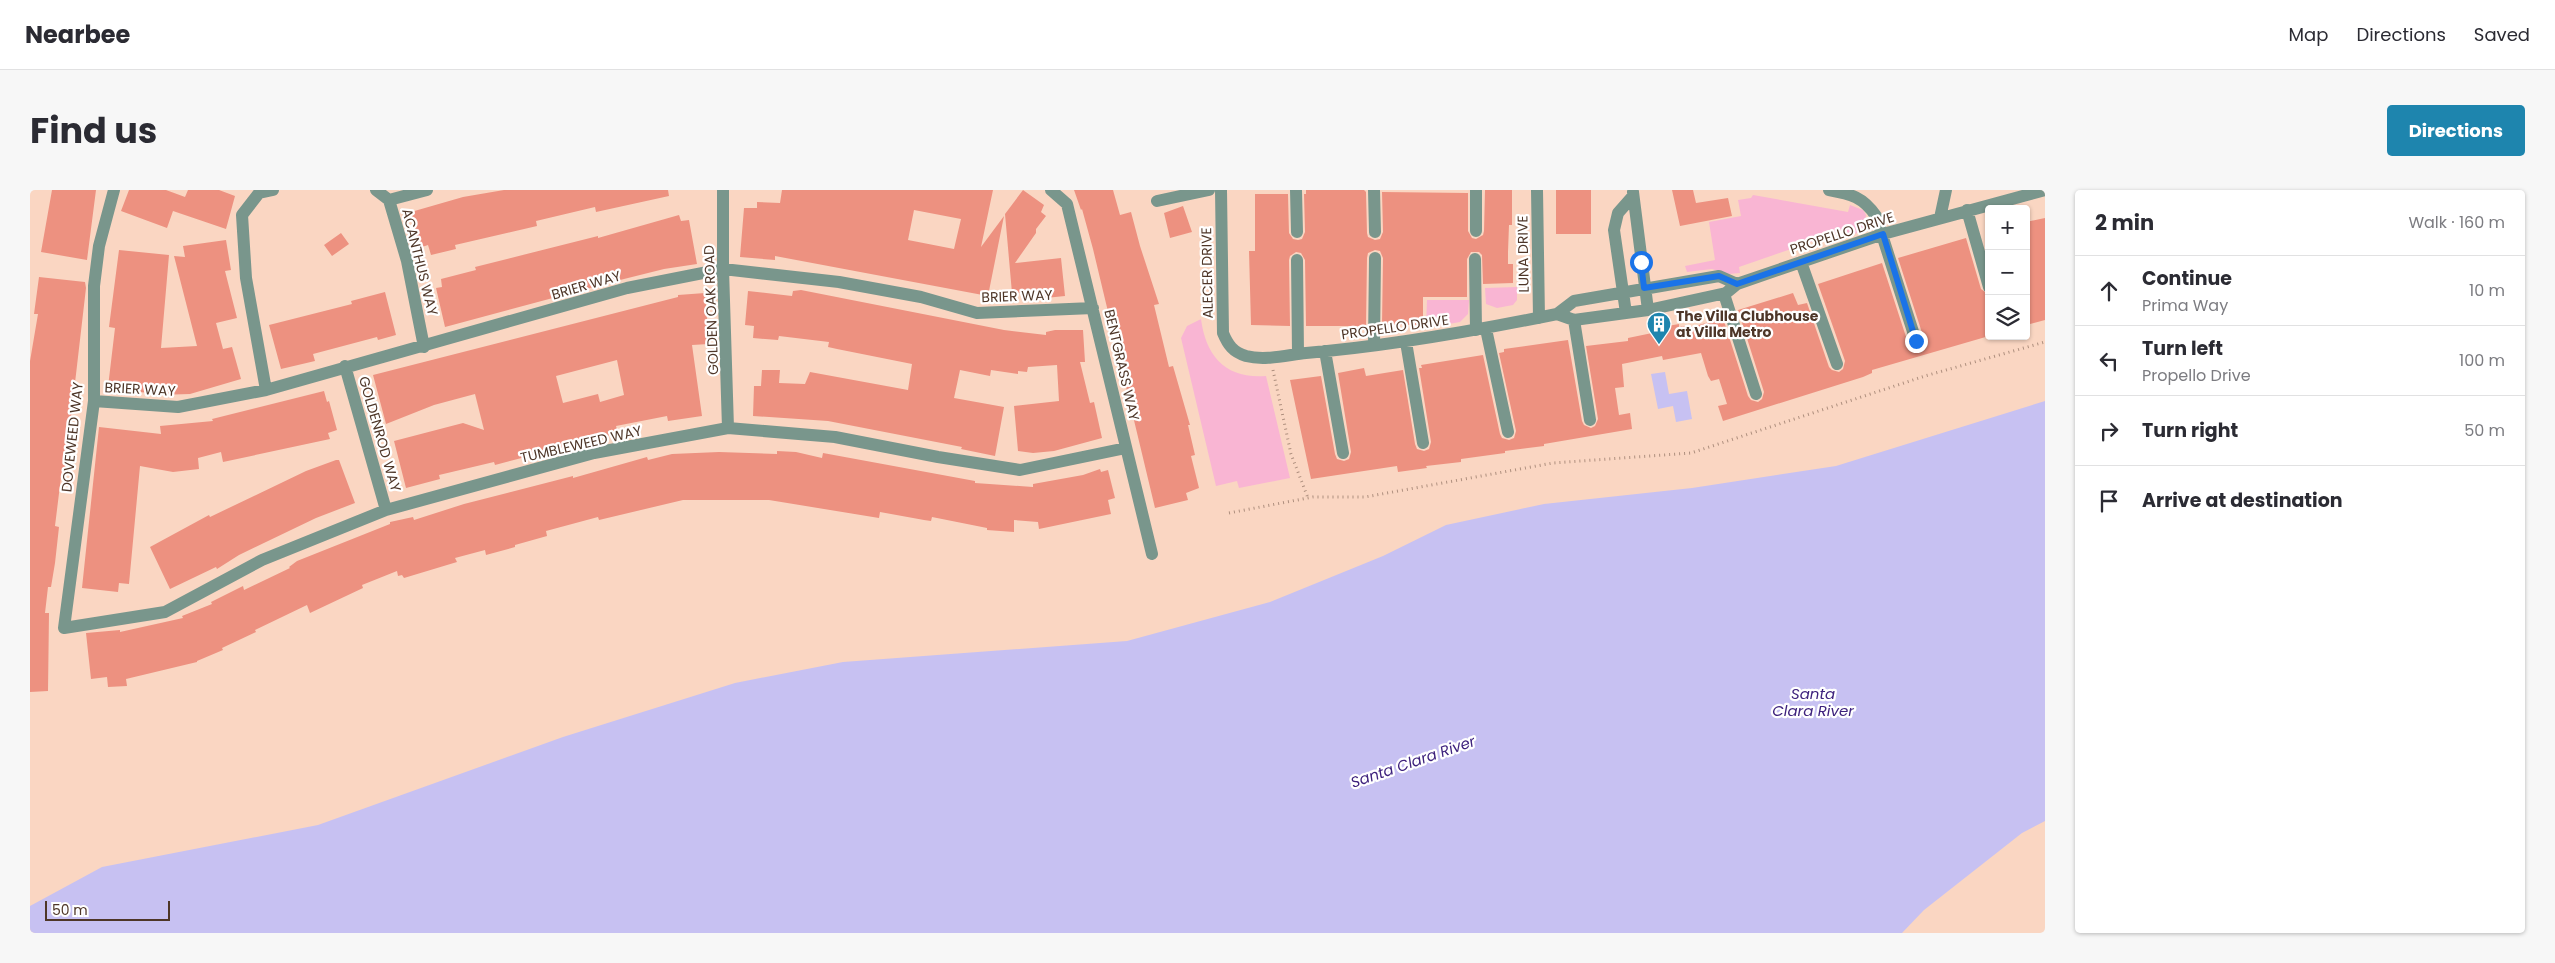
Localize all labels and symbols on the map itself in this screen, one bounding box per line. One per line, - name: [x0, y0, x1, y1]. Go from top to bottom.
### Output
- street label: ACANTHUS WAY: [397, 206, 443, 318]
- street label: PROPELLO DRIVE: [1787, 207, 1897, 259]
- street label: LUNA DRIVE: [1512, 215, 1534, 293]
- street label: ALECER DRIVE: [1196, 227, 1218, 319]
- street label: GOLDEN OAK ROAD: [699, 245, 723, 375]
- route start: [1630, 251, 1653, 274]
- street label: BRIER WAY: [549, 266, 623, 304]
- street label: BRIER WAY: [981, 285, 1053, 307]
- place label: The Villa Clubhouse at Villa Metro: [1676, 306, 1819, 342]
- street label: BENTGRASS WAY: [1099, 307, 1145, 423]
- street label: PROPELLO DRIVE: [1340, 310, 1450, 344]
- building icon: The Villa Clubhouse at Villa Metro: [1646, 311, 1672, 345]
- route end: [1905, 330, 1928, 353]
- street label: GOLDENROD WAY: [354, 374, 406, 494]
- street label: BRIER WAY: [104, 377, 176, 401]
- street label: DOVEWEED WAY: [56, 381, 88, 493]
- street label: TUMBLEWEED WAY: [518, 420, 644, 468]
- water label: Santa Clara River: [1772, 683, 1854, 721]
- water label: Santa Clara River: [1348, 730, 1478, 793]
- scale bar: [45, 898, 170, 921]

